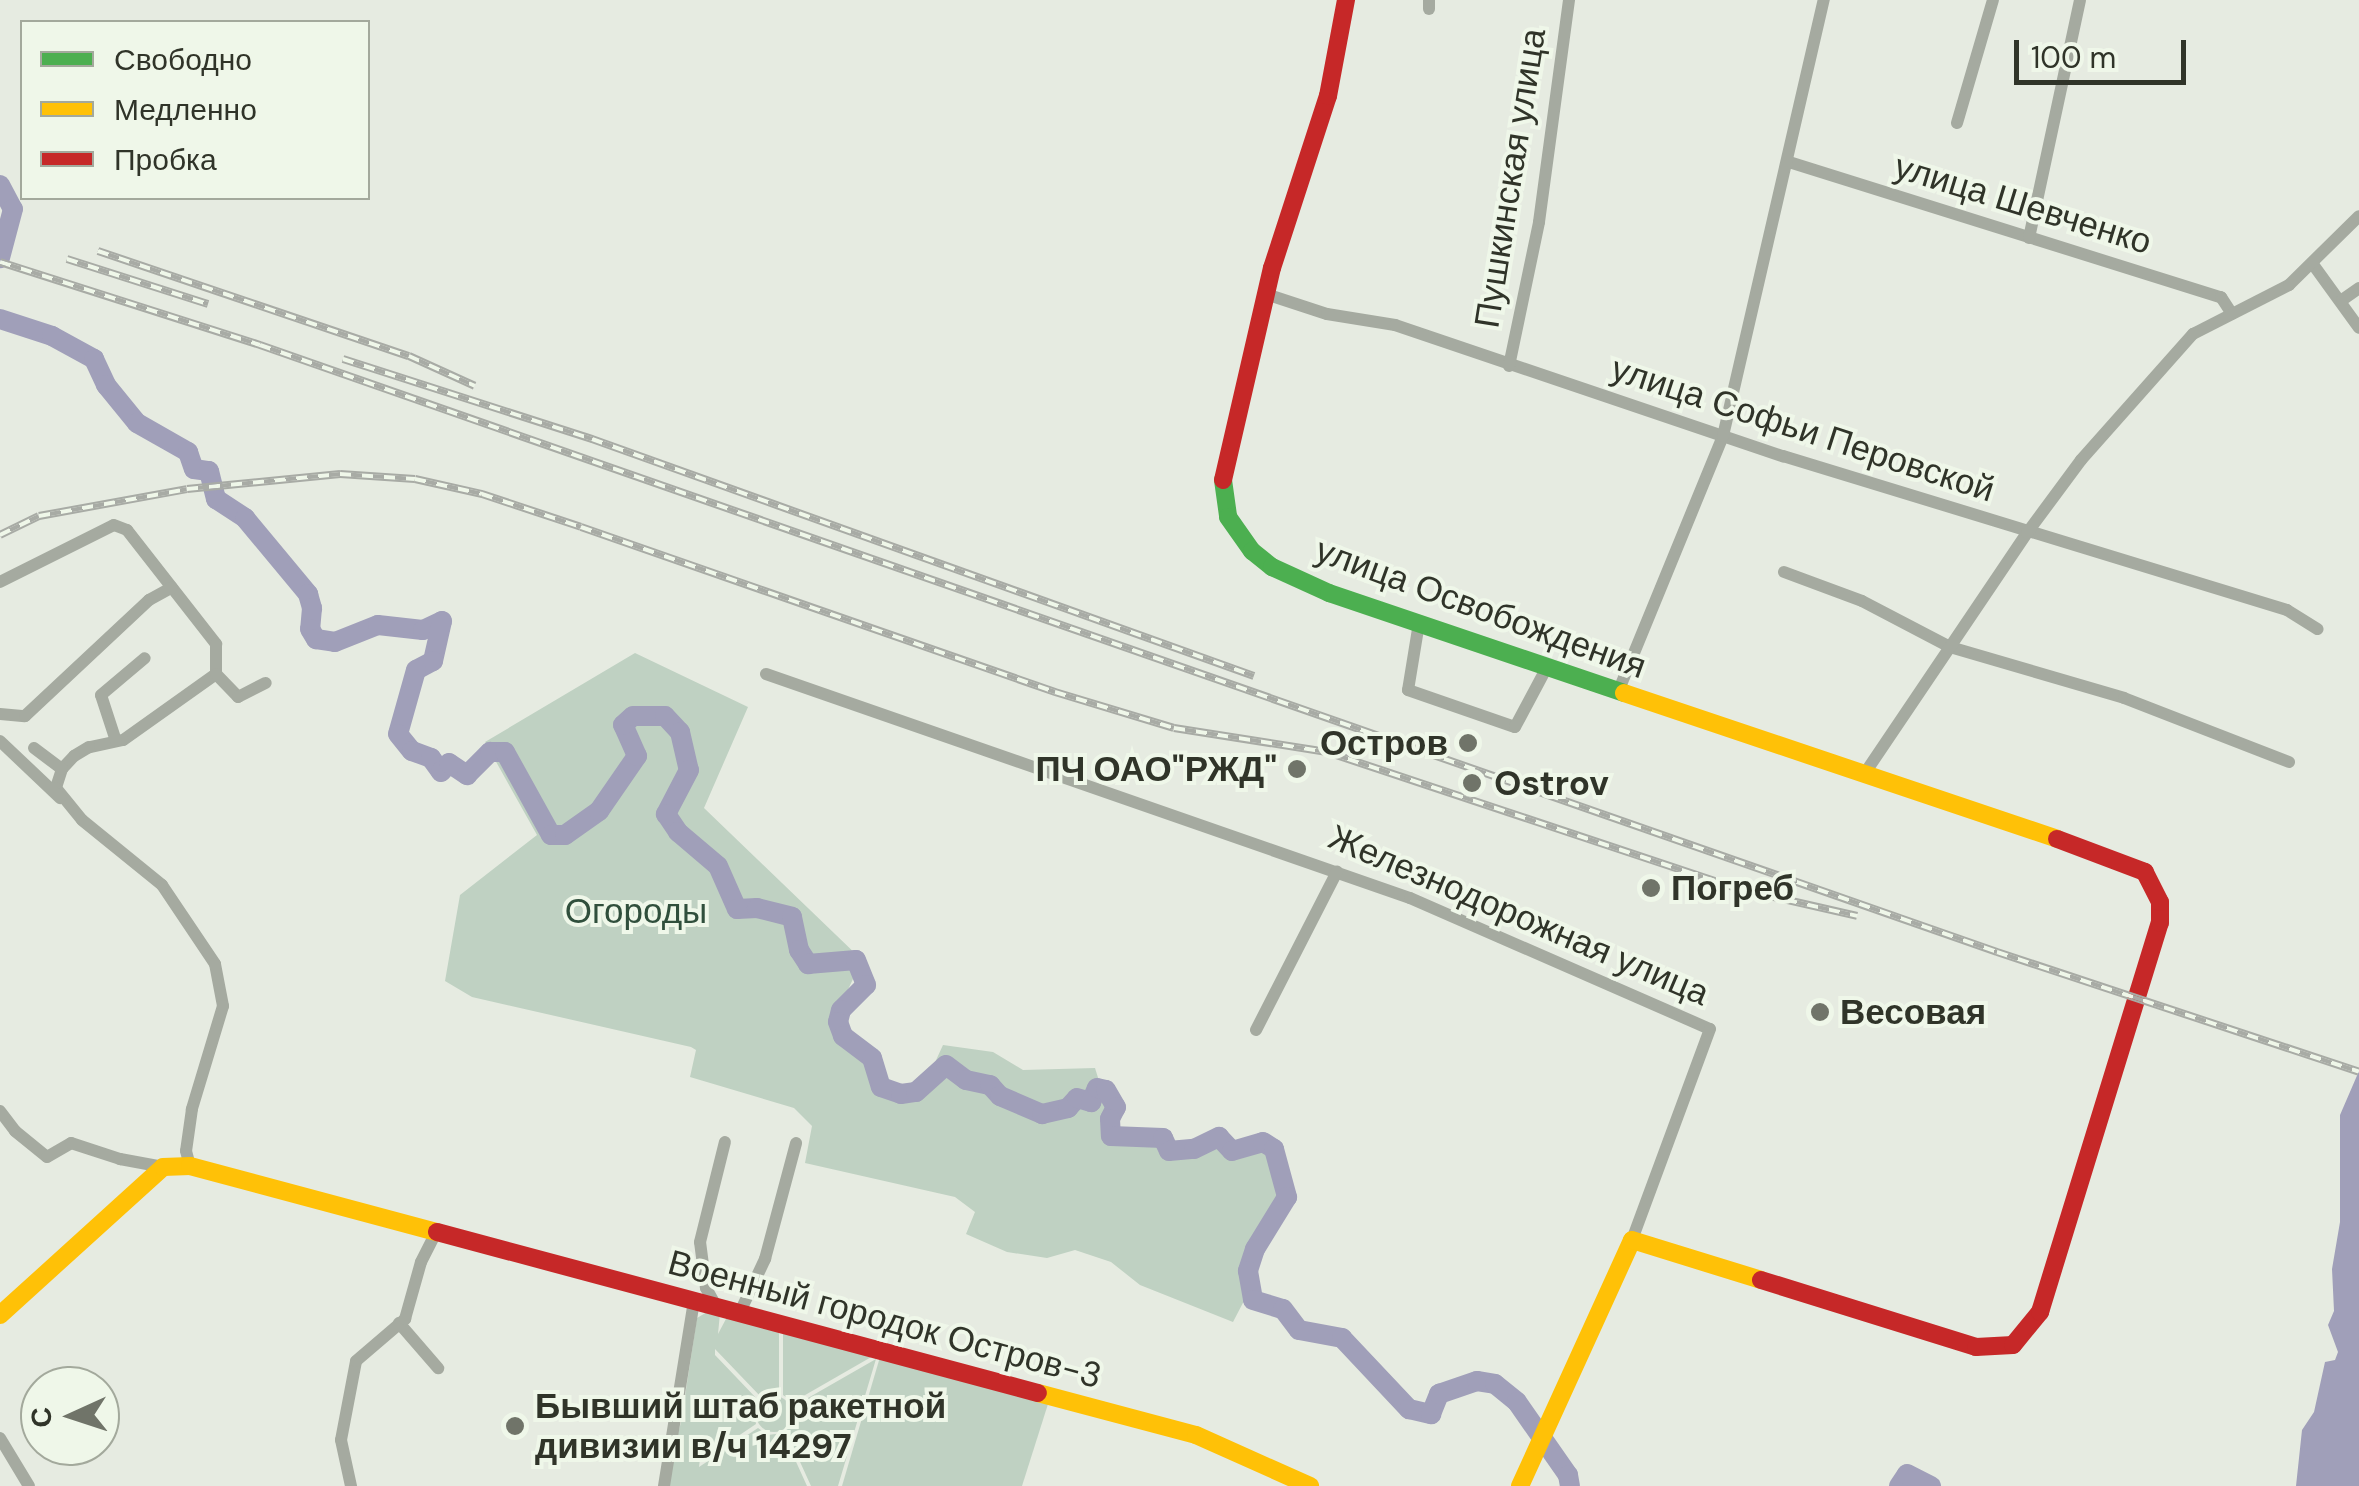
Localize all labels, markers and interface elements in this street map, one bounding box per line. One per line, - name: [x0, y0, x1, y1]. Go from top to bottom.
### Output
- legend: [20, 20, 370, 200]
- scale bar: [2019, 20, 2192, 82]
- street label: Пушкинская улица: [1466, 25, 1554, 331]
- text: 100 m: [2031, 38, 2116, 77]
- text: Свободно: [114, 40, 252, 79]
- text: Медленно: [114, 90, 257, 129]
- text: Пробка: [114, 140, 217, 179]
- street label: улица Шевченко: [1890, 145, 2156, 263]
- street label: улица Софьи Перовской: [1606, 347, 2000, 511]
- street label: улица Освобождения: [1310, 529, 1652, 687]
- place label: Остров: [1320, 722, 1448, 764]
- marker: Остров: [1457, 732, 1479, 754]
- place label: ПЧ ОАО"РЖД": [1035, 748, 1277, 790]
- marker: ПЧ ОАО"РЖД": [1286, 758, 1308, 780]
- place label: Ostrov: [1494, 762, 1609, 804]
- marker: Ostrov: [1459, 770, 1485, 796]
- street label: Железнодорожная улица: [1323, 816, 1715, 1014]
- place label: Погреб: [1671, 867, 1794, 909]
- marker: Погреб: [1640, 877, 1662, 899]
- park label: Огороды: [565, 890, 707, 932]
- place label: Весовая: [1840, 991, 1986, 1033]
- marker: Весовая: [1809, 1001, 1831, 1023]
- street label: Военный городок Остров-3: [664, 1241, 1106, 1397]
- north arrow: [20, 1366, 120, 1466]
- place label: Бывший штаб ракетной дивизии в/ч 14297: [535, 1385, 946, 1467]
- text: С: [23, 1406, 61, 1429]
- marker: Бывший штаб ракетной дивизии в/ч 14297: [504, 1415, 526, 1437]

